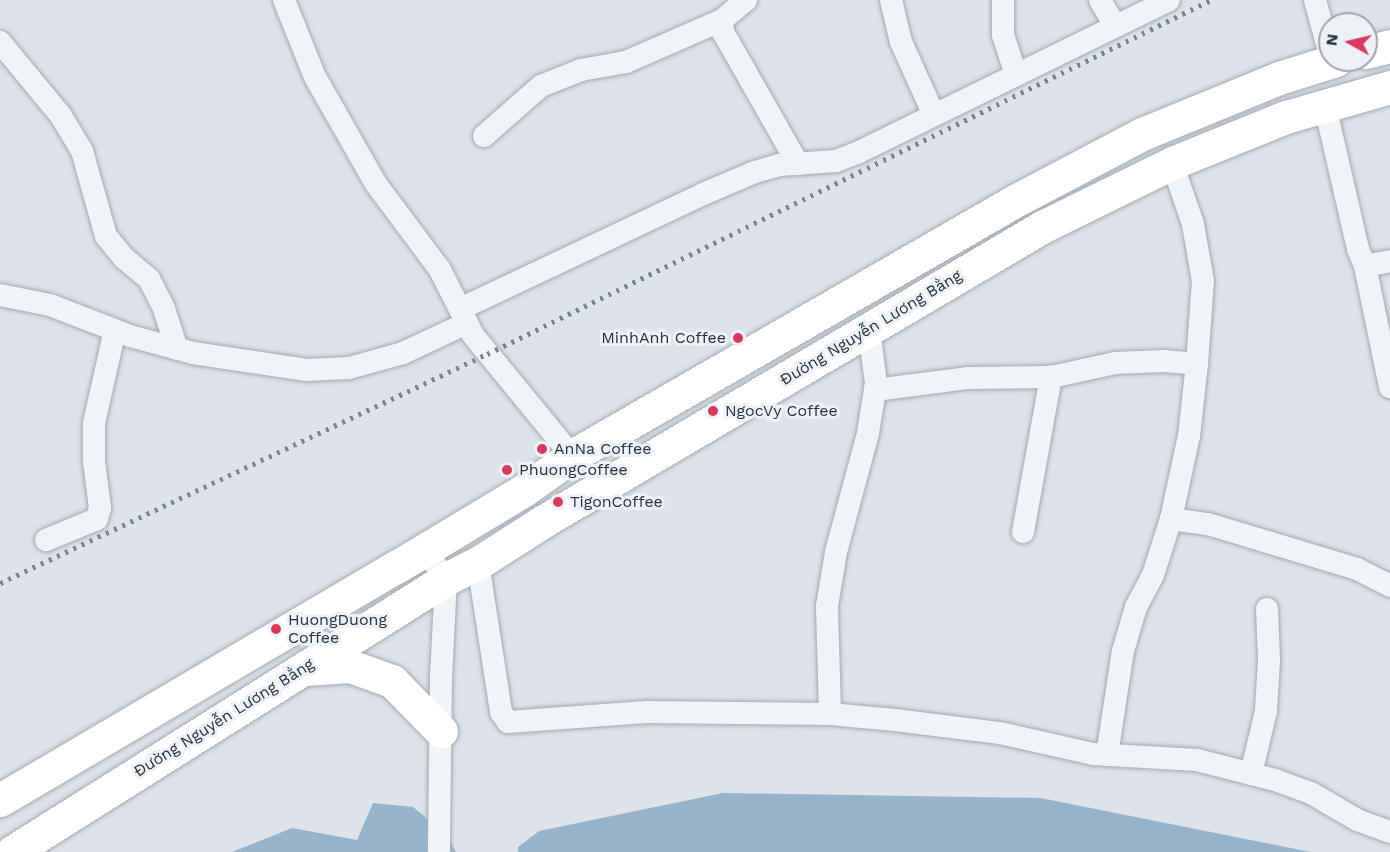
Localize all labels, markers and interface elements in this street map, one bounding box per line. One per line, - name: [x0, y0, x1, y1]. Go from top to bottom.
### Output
- north arrow: [1318, 12, 1378, 72]
- text: N: [1321, 33, 1342, 47]
- street label: Đường Nguyễn Lương Bằng: [777, 266, 965, 390]
- place label: MinhAnh Coffee: [601, 328, 726, 348]
- marker: MinhAnh Coffee: [731, 331, 745, 345]
- place label: NgocVy Coffee: [725, 401, 838, 421]
- marker: NgocVy Coffee: [706, 404, 720, 418]
- place label: AnNa Coffee: [554, 439, 652, 459]
- marker: AnNa Coffee: [535, 442, 549, 456]
- place label: PhuongCoffee: [519, 460, 628, 480]
- marker: PhuongCoffee: [500, 463, 514, 477]
- place label: TigonCoffee: [570, 492, 663, 512]
- marker: TigonCoffee: [551, 495, 565, 509]
- place label: HuongDuong Coffee: [288, 610, 387, 648]
- marker: HuongDuong Coffee: [269, 622, 283, 636]
- street label: Đường Nguyễn Lương Bằng: [130, 655, 318, 781]

